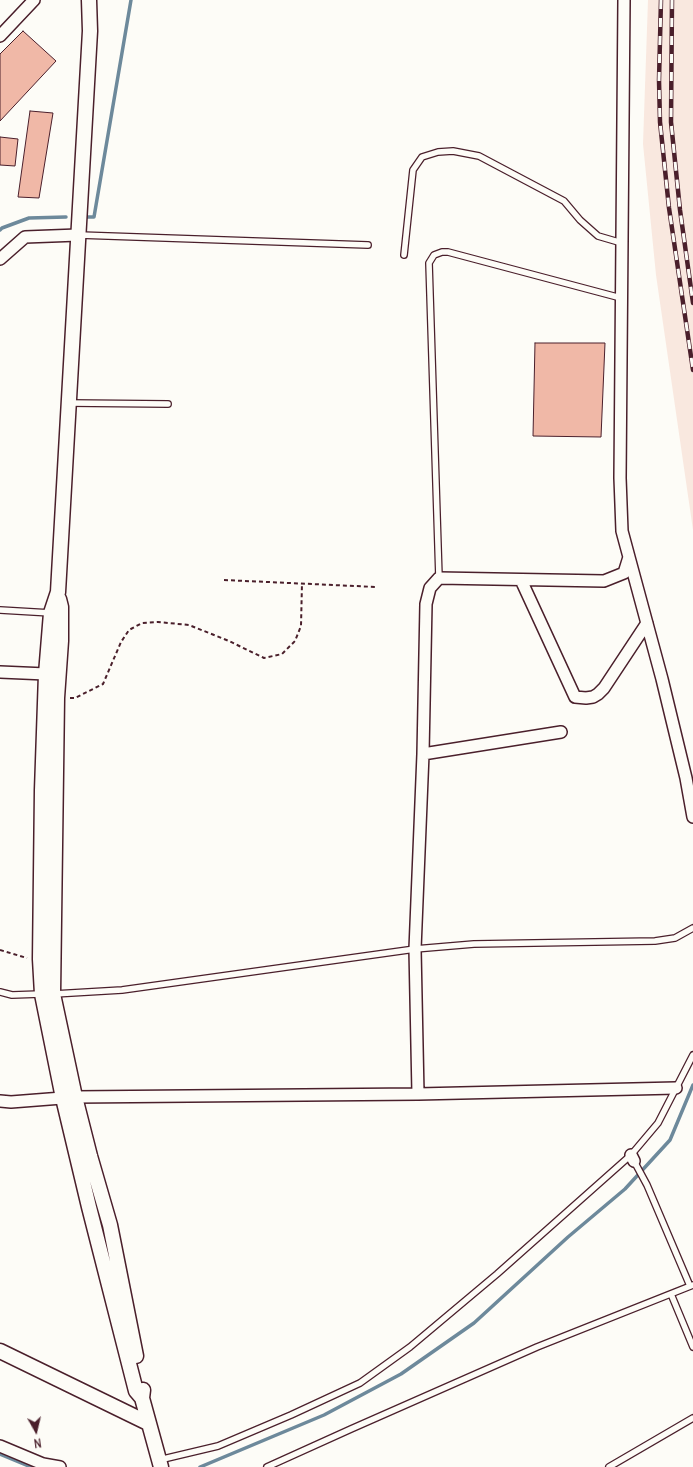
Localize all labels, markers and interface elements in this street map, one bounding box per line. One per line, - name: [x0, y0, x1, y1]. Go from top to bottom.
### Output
- north arrow: [16, 1411, 56, 1451]
- text: N: [33, 1435, 42, 1450]

